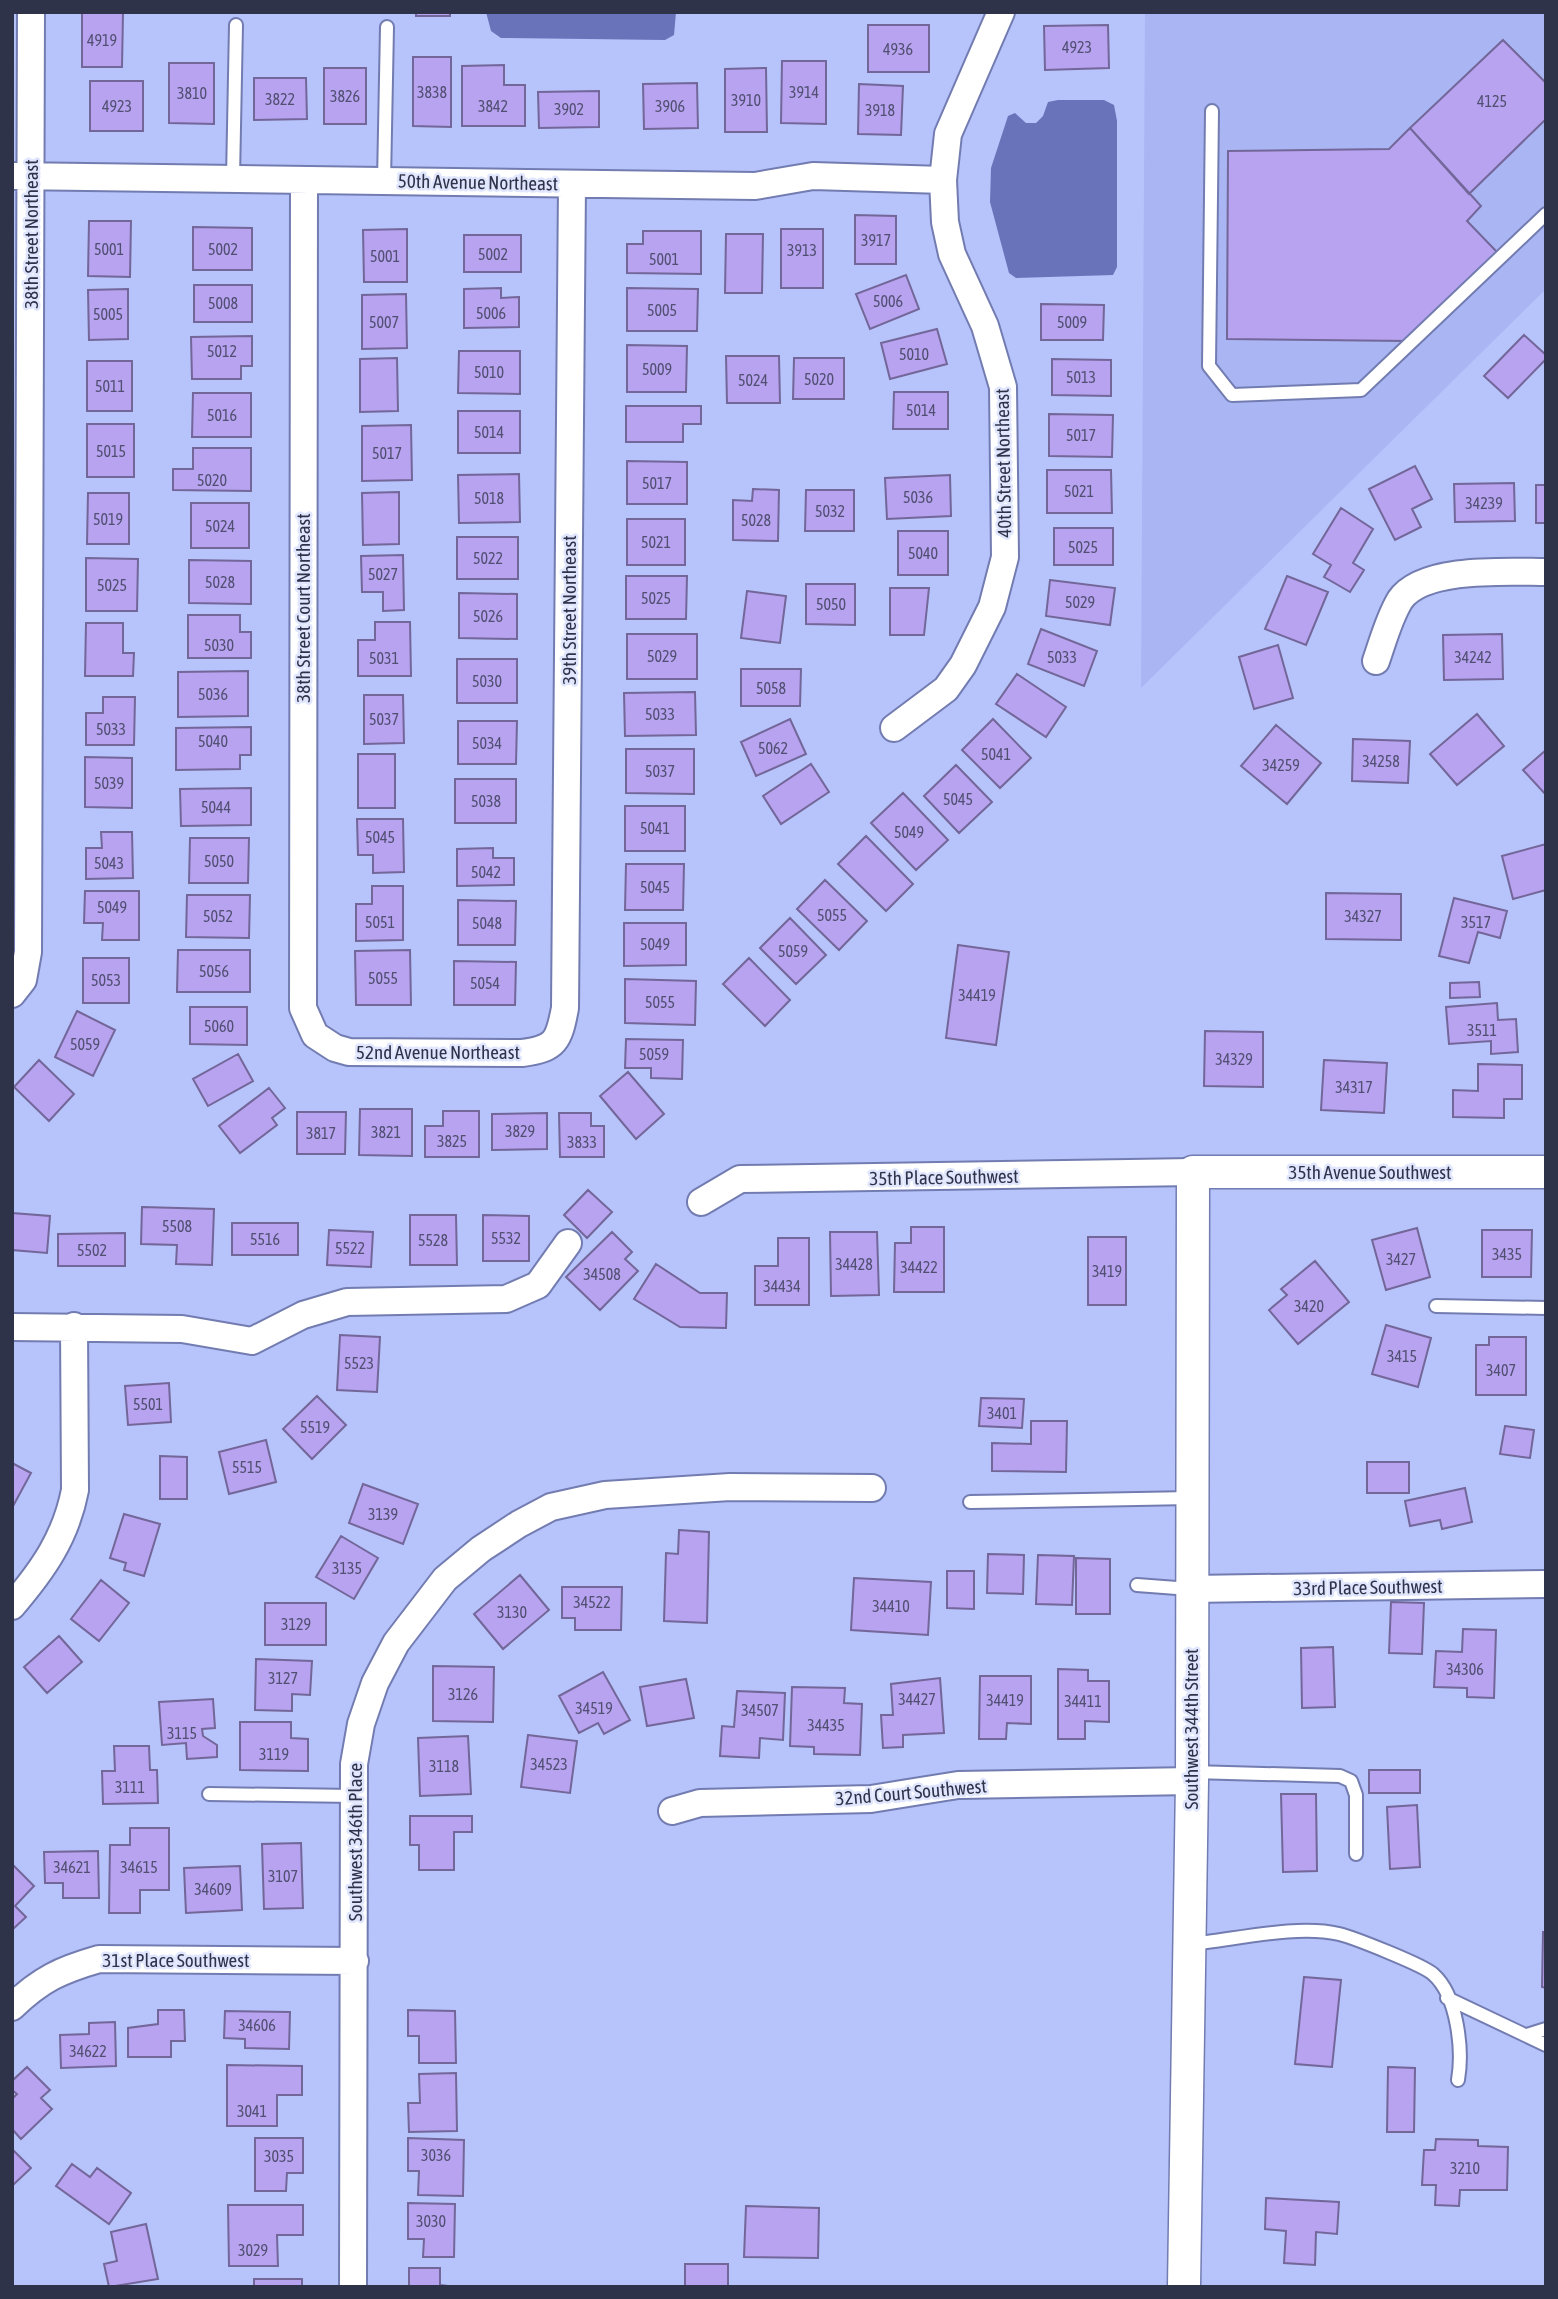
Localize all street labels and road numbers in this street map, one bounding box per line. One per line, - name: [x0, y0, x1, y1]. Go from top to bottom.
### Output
- street label: 38th Street Northeast: [20, 159, 42, 309]
- street label: 50th Avenue Northeast: [398, 170, 558, 194]
- street label: 40th Street Northeast: [991, 388, 1015, 538]
- street label: 38th Street Court Northeast: [292, 513, 314, 703]
- street label: 39th Street Northeast: [558, 535, 580, 685]
- street label: 52nd Avenue Northeast: [356, 1041, 520, 1063]
- street label: 35th Avenue Southwest: [1288, 1161, 1452, 1183]
- street label: 35th Place Southwest: [869, 1165, 1019, 1189]
- street label: 33rd Place Southwest: [1293, 1575, 1443, 1599]
- street label: Southwest 344th Street: [1180, 1648, 1202, 1810]
- street label: Southwest 346th Place: [344, 1763, 366, 1921]
- street label: 32nd Court Southwest: [835, 1774, 987, 1810]
- street label: 31st Place Southwest: [103, 1949, 249, 1971]

